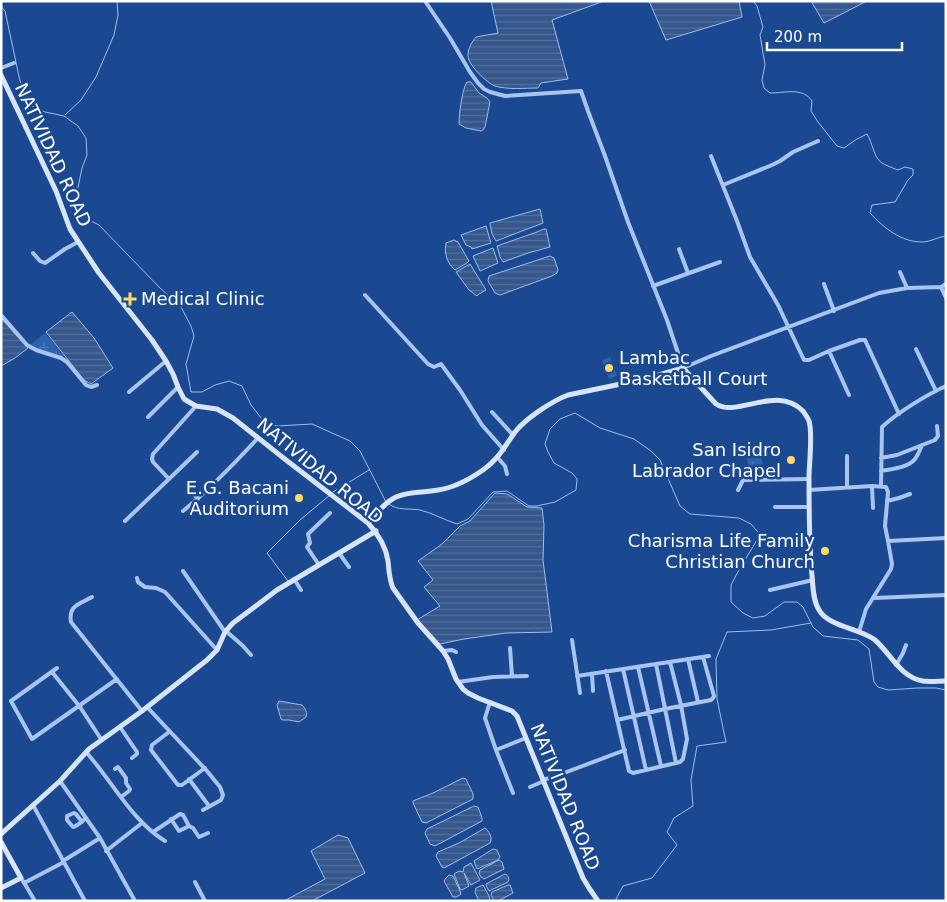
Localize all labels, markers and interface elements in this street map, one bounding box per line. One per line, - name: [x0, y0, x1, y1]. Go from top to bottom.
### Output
- scale bar: [767, 20, 902, 52]
- text: 200 m: [774, 28, 822, 46]
- street label: NATIVIDAD ROAD: [11, 80, 96, 230]
- place label: Medical Clinic: [141, 288, 265, 309]
- marker: Medical Clinic: [123, 292, 137, 306]
- place label: Lambac Basketball Court: [619, 347, 767, 389]
- marker: Lambac Basketball Court: [603, 362, 615, 374]
- street label: NATIVIDAD ROAD: [253, 413, 388, 528]
- place label: San Isidro Labrador Chapel: [632, 439, 781, 481]
- marker: San Isidro Labrador Chapel: [785, 454, 797, 466]
- place label: E.G. Bacani Auditorium: [186, 477, 289, 519]
- marker: E.G. Bacani Auditorium: [293, 492, 305, 504]
- place label: Charisma Life Family Christian Church: [628, 530, 815, 572]
- marker: Charisma Life Family Christian Church: [819, 545, 831, 557]
- street label: NATIVIDAD ROAD: [526, 720, 604, 873]

